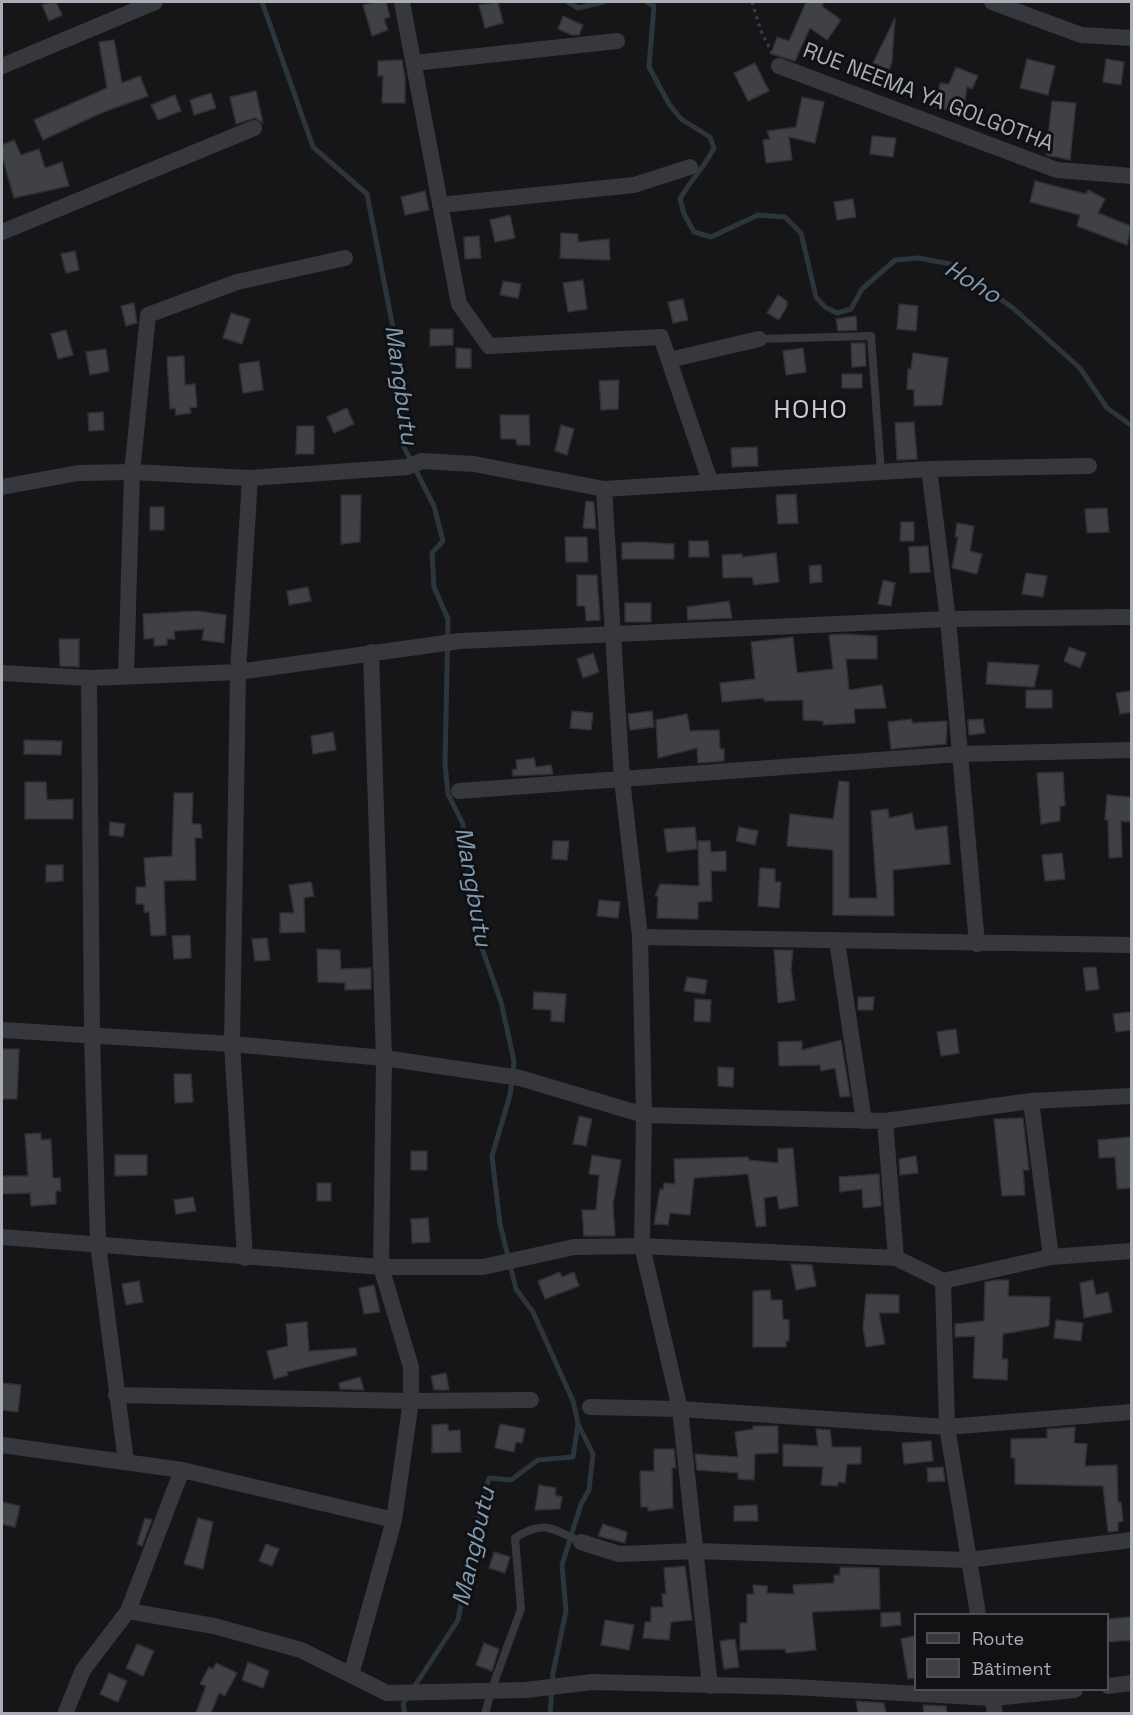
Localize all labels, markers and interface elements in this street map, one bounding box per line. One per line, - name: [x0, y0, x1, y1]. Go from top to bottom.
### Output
- street label: RUE NEEMA YA GOLGOTHA: [799, 38, 1057, 158]
- water label: Hoho: [939, 255, 1005, 311]
- water label: Mangbutu: [377, 323, 423, 447]
- district label: HOHO: [774, 395, 848, 427]
- water label: Mangbutu: [447, 825, 497, 949]
- water label: Mangbutu: [447, 1485, 503, 1609]
- legend: [914, 1613, 1109, 1691]
- text: Route: [972, 1627, 1024, 1650]
- text: Bâtiment: [972, 1657, 1052, 1680]

